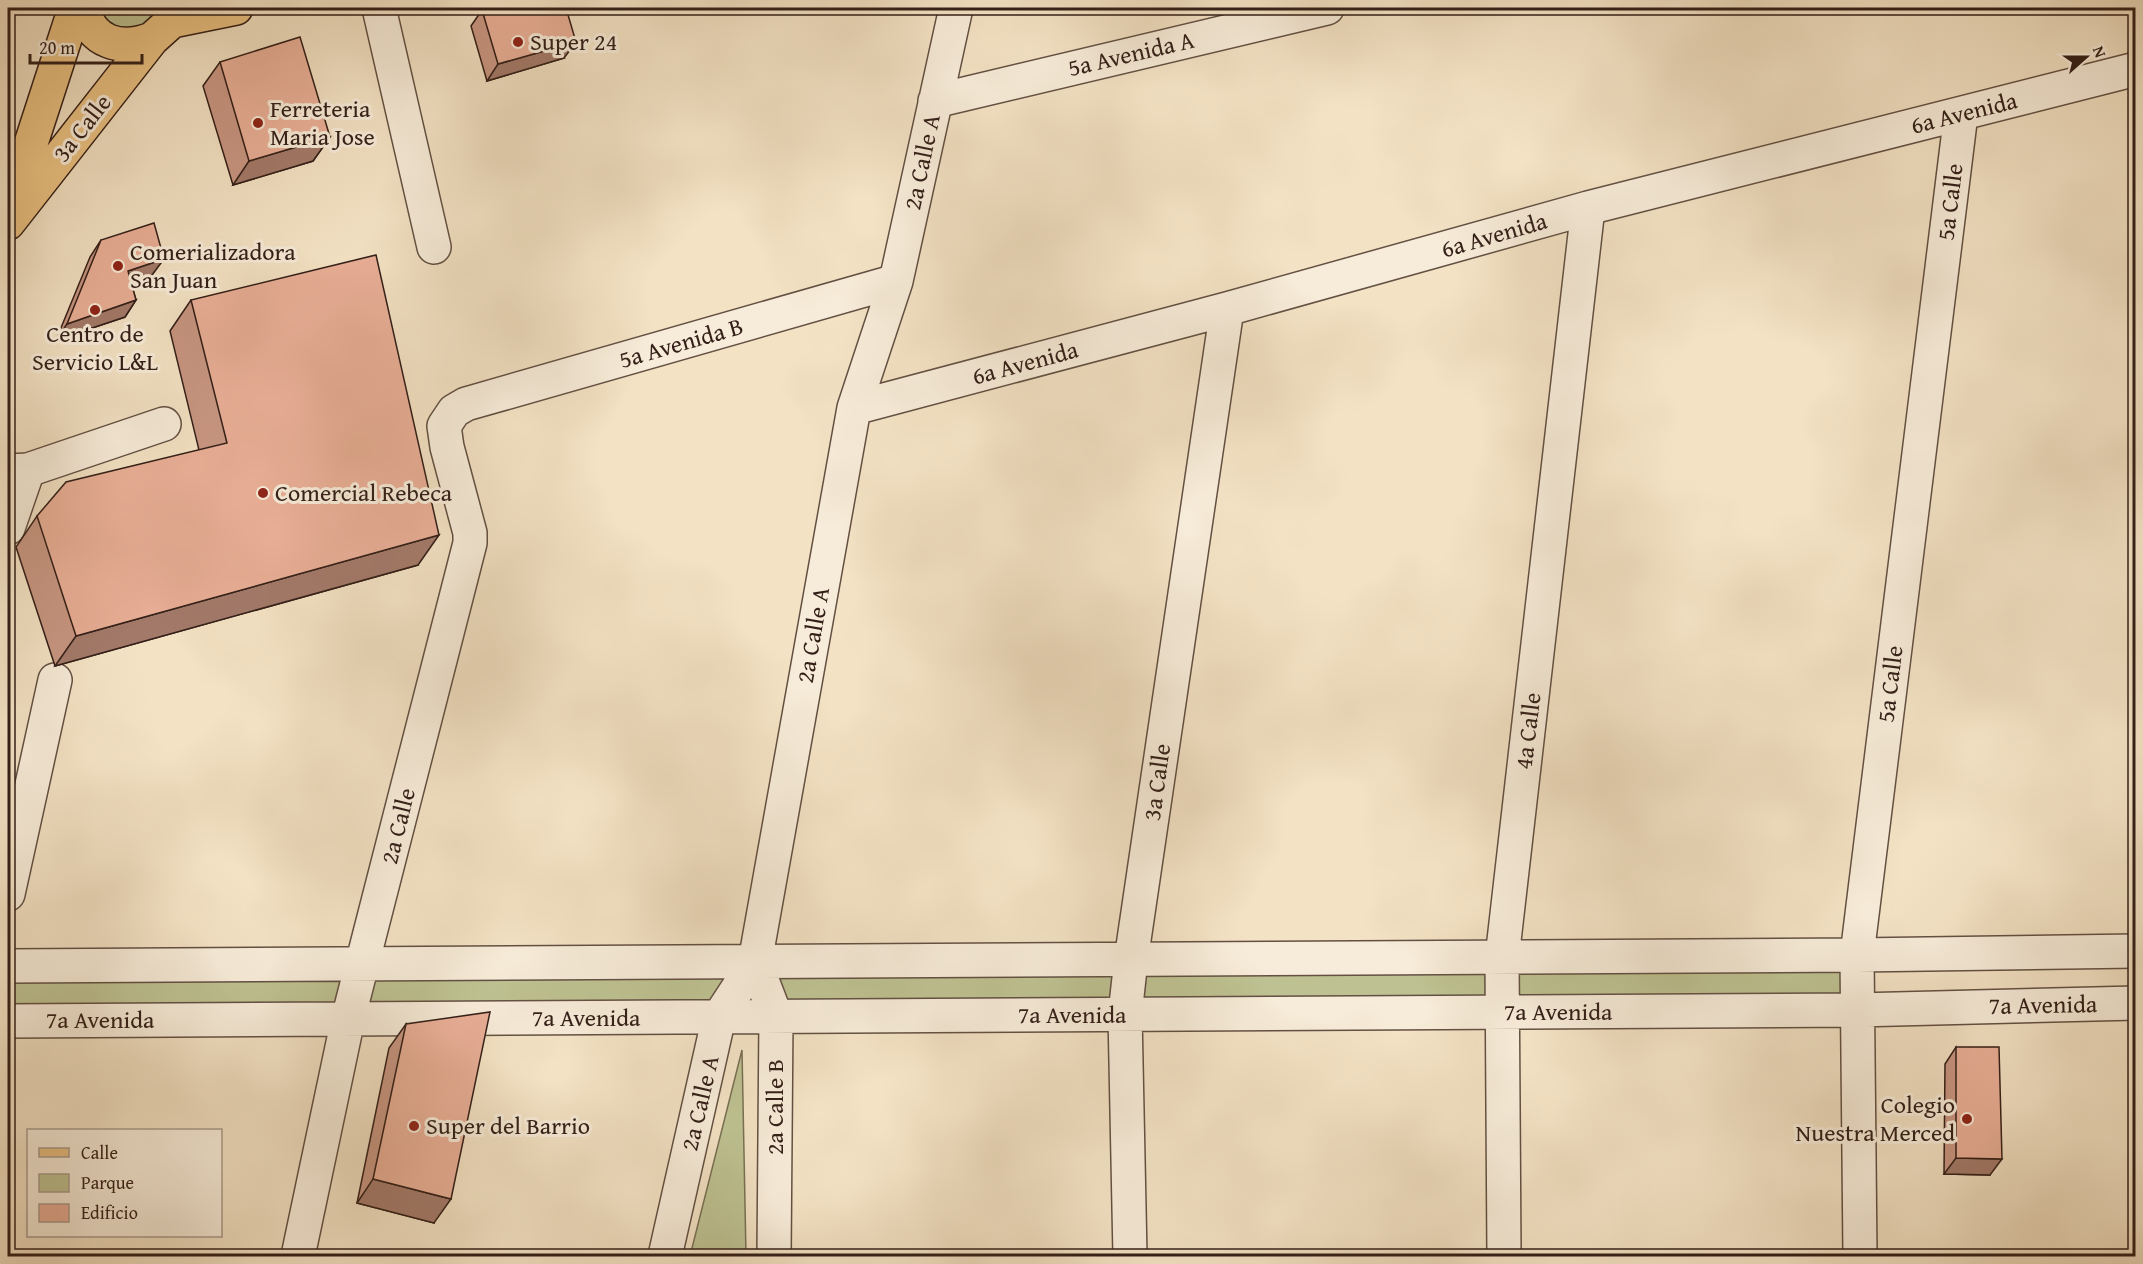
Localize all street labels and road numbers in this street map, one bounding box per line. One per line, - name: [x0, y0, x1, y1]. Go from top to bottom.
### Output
- street label: 5a Avenida A: [1064, 22, 1198, 85]
- street label: 6a Avenida: [1907, 82, 2021, 143]
- street label: 3a Calle: [44, 86, 119, 169]
- street label: 2a Calle A: [894, 110, 949, 213]
- street label: 5a Calle: [1927, 161, 1972, 242]
- street label: 6a Avenida: [1437, 203, 1551, 266]
- street label: 5a Avenida B: [615, 308, 747, 377]
- street label: 6a Avenida: [968, 331, 1082, 393]
- street label: 2a Calle A: [787, 584, 838, 686]
- street label: 5a Calle: [1867, 643, 1912, 724]
- street label: 4a Calle: [1505, 690, 1550, 771]
- street label: 3a Calle: [1134, 741, 1179, 823]
- street label: 2a Calle: [371, 784, 424, 868]
- street label: 7a Avenida: [1988, 986, 2098, 1023]
- street label: 7a Avenida: [1504, 994, 1613, 1029]
- street label: 7a Avenida: [1018, 997, 1127, 1032]
- street label: 7a Avenida: [532, 1000, 641, 1035]
- street label: 7a Avenida: [46, 1002, 155, 1037]
- street label: 2a Calle A: [672, 1051, 728, 1154]
- street label: 2a Calle B: [757, 1059, 792, 1155]

